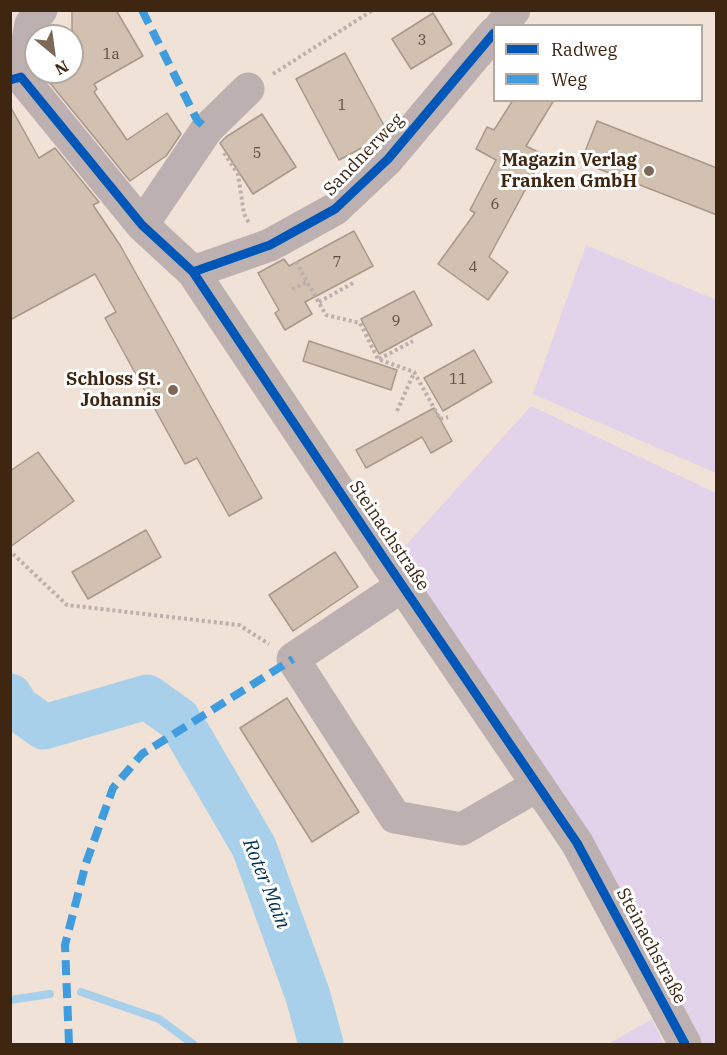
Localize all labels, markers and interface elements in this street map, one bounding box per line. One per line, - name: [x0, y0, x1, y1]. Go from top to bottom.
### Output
- north arrow: [24, 24, 84, 84]
- legend: [493, 24, 703, 102]
- house number: 3: [418, 32, 426, 50]
- text: Radweg: [551, 38, 617, 61]
- house number: 1a: [102, 46, 120, 64]
- text: N: [51, 56, 72, 80]
- text: Weg: [551, 68, 587, 91]
- house number: 1: [338, 97, 346, 115]
- street label: Sandnerweg: [319, 109, 409, 201]
- house number: 5: [253, 145, 261, 163]
- place label: Magazin Verlag Franken GmbH: [500, 150, 637, 192]
- marker: Magazin Verlag Franken GmbH: [642, 164, 656, 178]
- house number: 6: [491, 196, 499, 214]
- house number: 7: [333, 254, 341, 272]
- house number: 4: [469, 259, 477, 277]
- house number: 9: [392, 313, 400, 331]
- place label: Schloss St. Johannis: [66, 369, 161, 412]
- house number: 11: [449, 371, 467, 389]
- marker: Schloss St. Johannis: [166, 383, 180, 397]
- street label: Steinachstraße: [344, 477, 434, 595]
- water label: Roter Main: [237, 835, 295, 933]
- street label: Steinachstraße: [611, 884, 691, 1008]

